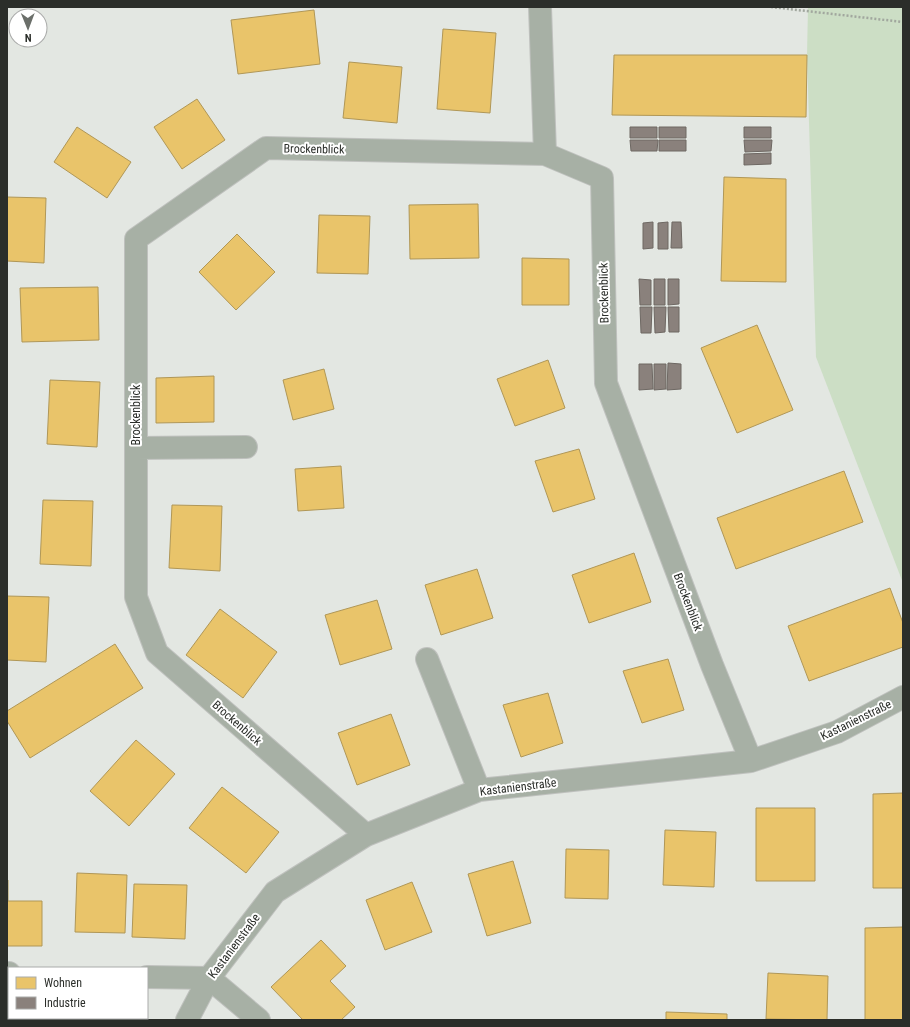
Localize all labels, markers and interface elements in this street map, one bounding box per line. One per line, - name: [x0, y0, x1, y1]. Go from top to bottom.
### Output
- north arrow: [8, 8, 48, 48]
- text: N: [24, 31, 32, 44]
- street label: Brockenblick: [283, 141, 345, 157]
- street label: Brockenblick: [596, 262, 612, 324]
- street label: Brockenblick: [129, 384, 143, 445]
- street label: Brockenblick: [671, 571, 706, 633]
- street label: Kastanienstraße: [818, 697, 894, 743]
- street label: Brockenblick: [209, 698, 265, 749]
- street label: Kastanienstraße: [479, 775, 558, 799]
- street label: Kastanienstraße: [205, 911, 263, 981]
- legend: [8, 967, 148, 1019]
- text: Wohnen: [44, 976, 82, 990]
- text: Industrie: [44, 996, 86, 1010]

